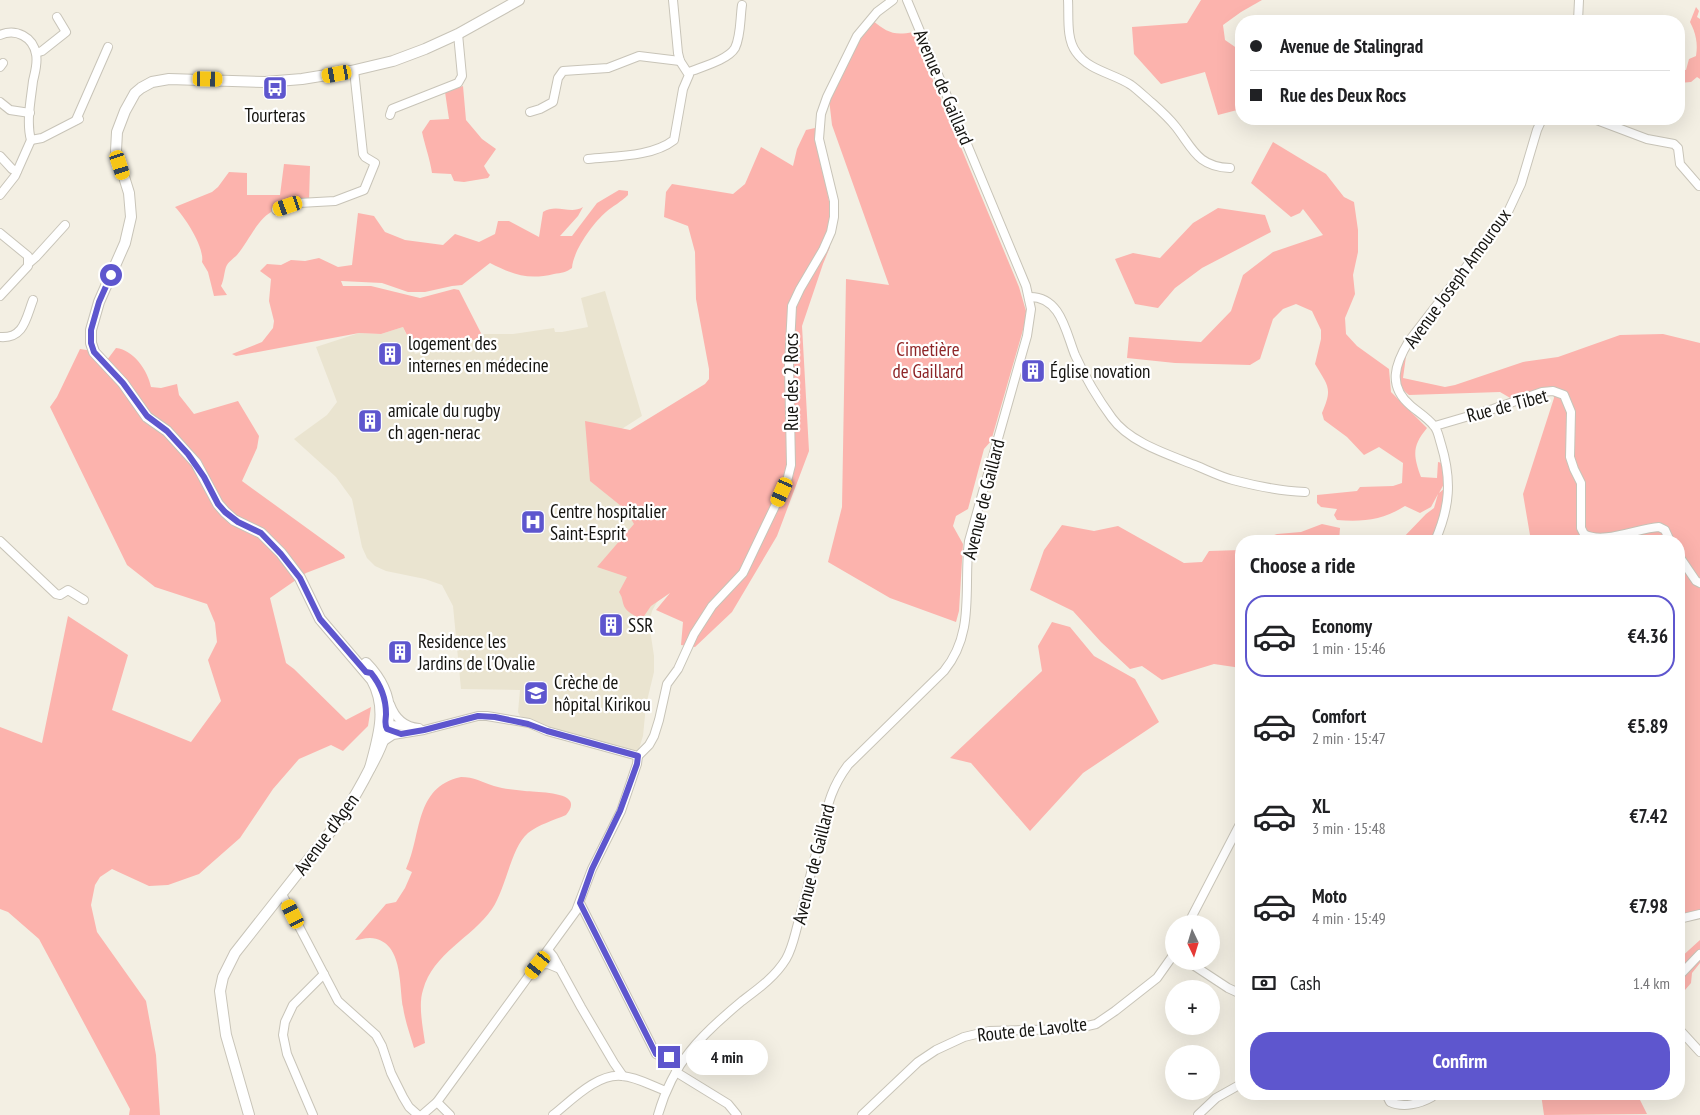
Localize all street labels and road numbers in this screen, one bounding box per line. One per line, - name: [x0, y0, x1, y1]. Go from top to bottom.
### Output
- street label: Avenue de Gaillard: [909, 26, 979, 148]
- street label: Avenue Joseph Amouroux: [1398, 203, 1516, 352]
- street label: Rue des 2 Rocs: [779, 333, 803, 431]
- street label: Rue de Tibet: [1464, 382, 1551, 427]
- street label: Avenue de Gaillard: [956, 436, 1010, 562]
- street label: Avenue d'Agen: [288, 788, 364, 880]
- street label: Avenue de Gaillard: [786, 801, 840, 927]
- street label: Route de Lavolte: [976, 1011, 1088, 1047]

